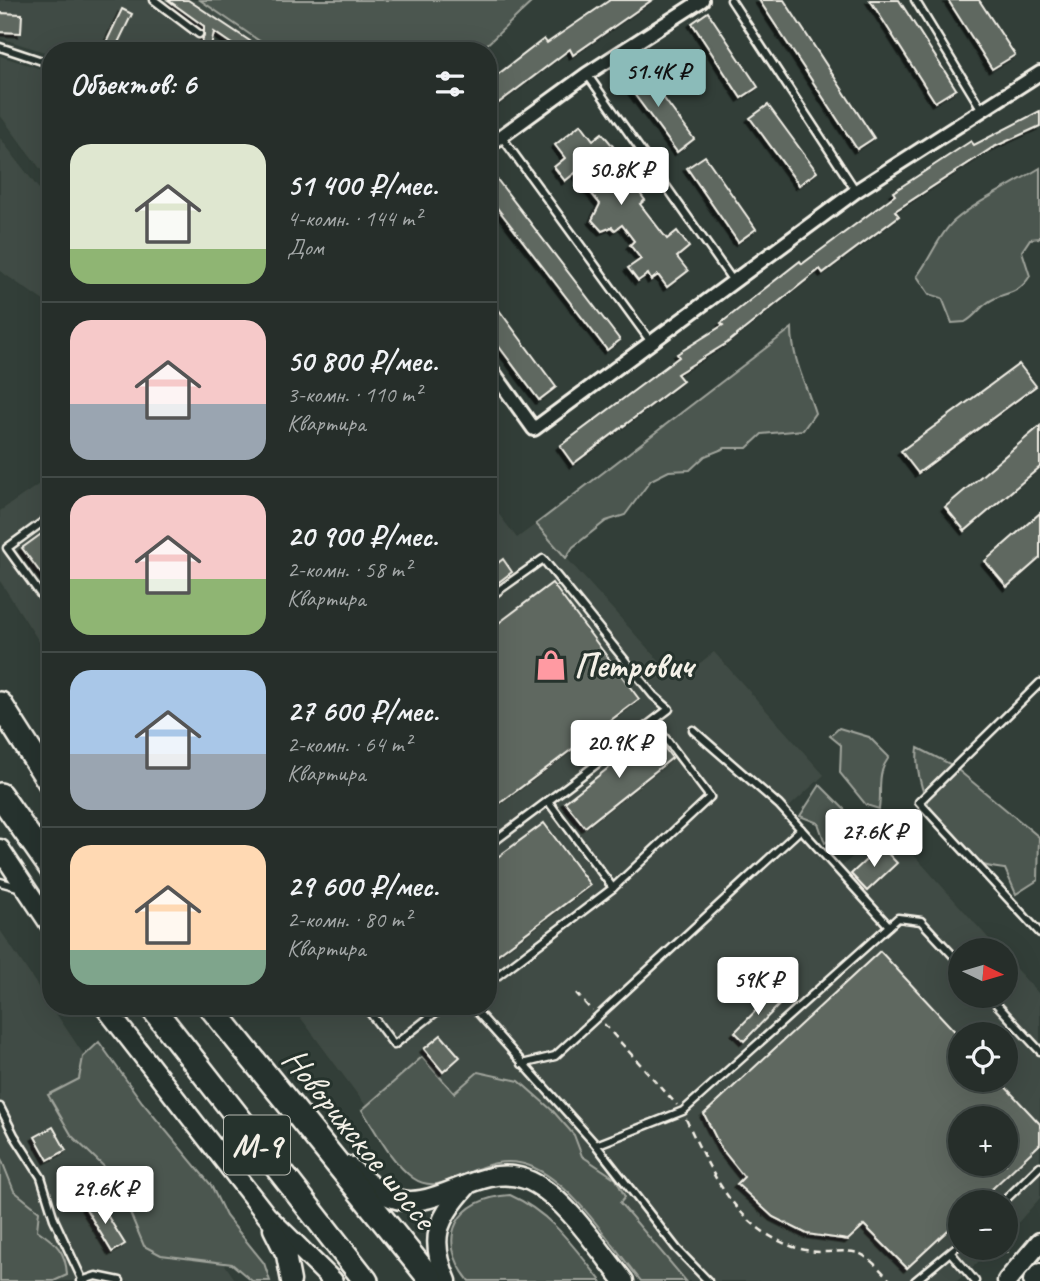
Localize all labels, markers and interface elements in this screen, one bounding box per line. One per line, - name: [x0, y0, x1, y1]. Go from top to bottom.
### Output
- pin: 51.4K ₽: [593, 50, 723, 109]
- text: 51.4K ₽: [626, 57, 690, 86]
- text: Объектов: 6: [70, 65, 196, 103]
- icon: filters: [431, 65, 469, 103]
- pin: 50.8K ₽: [556, 148, 686, 207]
- text: 50.8K ₽: [589, 155, 653, 184]
- text: 51 400 ₽/мес.: [287, 166, 438, 204]
- icon: home: [126, 172, 210, 256]
- text: 4-комн. · 144 m²: [287, 204, 421, 233]
- text: Дом: [287, 233, 324, 262]
- text: 50 800 ₽/мес.: [287, 342, 438, 380]
- icon: home: [126, 348, 210, 432]
- text: 3-комн. · 110 m²: [287, 380, 421, 409]
- text: Квартира: [287, 409, 365, 438]
- text: 20 900 ₽/мес.: [287, 517, 438, 555]
- icon: home: [126, 523, 210, 607]
- text: 2-комн. · 58 m²: [287, 555, 411, 584]
- text: Квартира: [287, 584, 365, 613]
- place label: Петрович: [574, 643, 697, 688]
- shop icon: Петрович: [534, 648, 568, 682]
- text: 27 600 ₽/мес.: [287, 692, 439, 730]
- icon: home: [126, 698, 210, 782]
- pin: 20.9K ₽: [554, 720, 684, 780]
- text: 20.9K ₽: [587, 728, 651, 757]
- text: 2-комн. · 64 m²: [287, 730, 411, 759]
- text: Квартира: [287, 759, 365, 788]
- pin: 27.6K ₽: [809, 810, 939, 869]
- text: 27.6K ₽: [841, 817, 907, 846]
- text: 29 600 ₽/мес.: [287, 867, 438, 905]
- icon: home: [126, 873, 210, 957]
- text: 2-комн. · 80 m²: [287, 905, 411, 934]
- text: Квартира: [287, 934, 365, 963]
- north arrow: [948, 938, 1018, 1008]
- map controls: [948, 938, 1018, 1260]
- pin: 59K ₽: [709, 958, 807, 1017]
- text: 59K ₽: [733, 965, 783, 994]
- button: locate: [948, 1022, 1018, 1092]
- street label: Новорижское шоссе: [272, 1038, 448, 1241]
- button: +: [948, 1106, 1018, 1176]
- road number: М-9: [224, 1116, 290, 1175]
- pin: 29.6K ₽: [40, 1166, 170, 1226]
- text: 29.6K ₽: [73, 1174, 137, 1203]
- button: −: [948, 1190, 1018, 1260]

